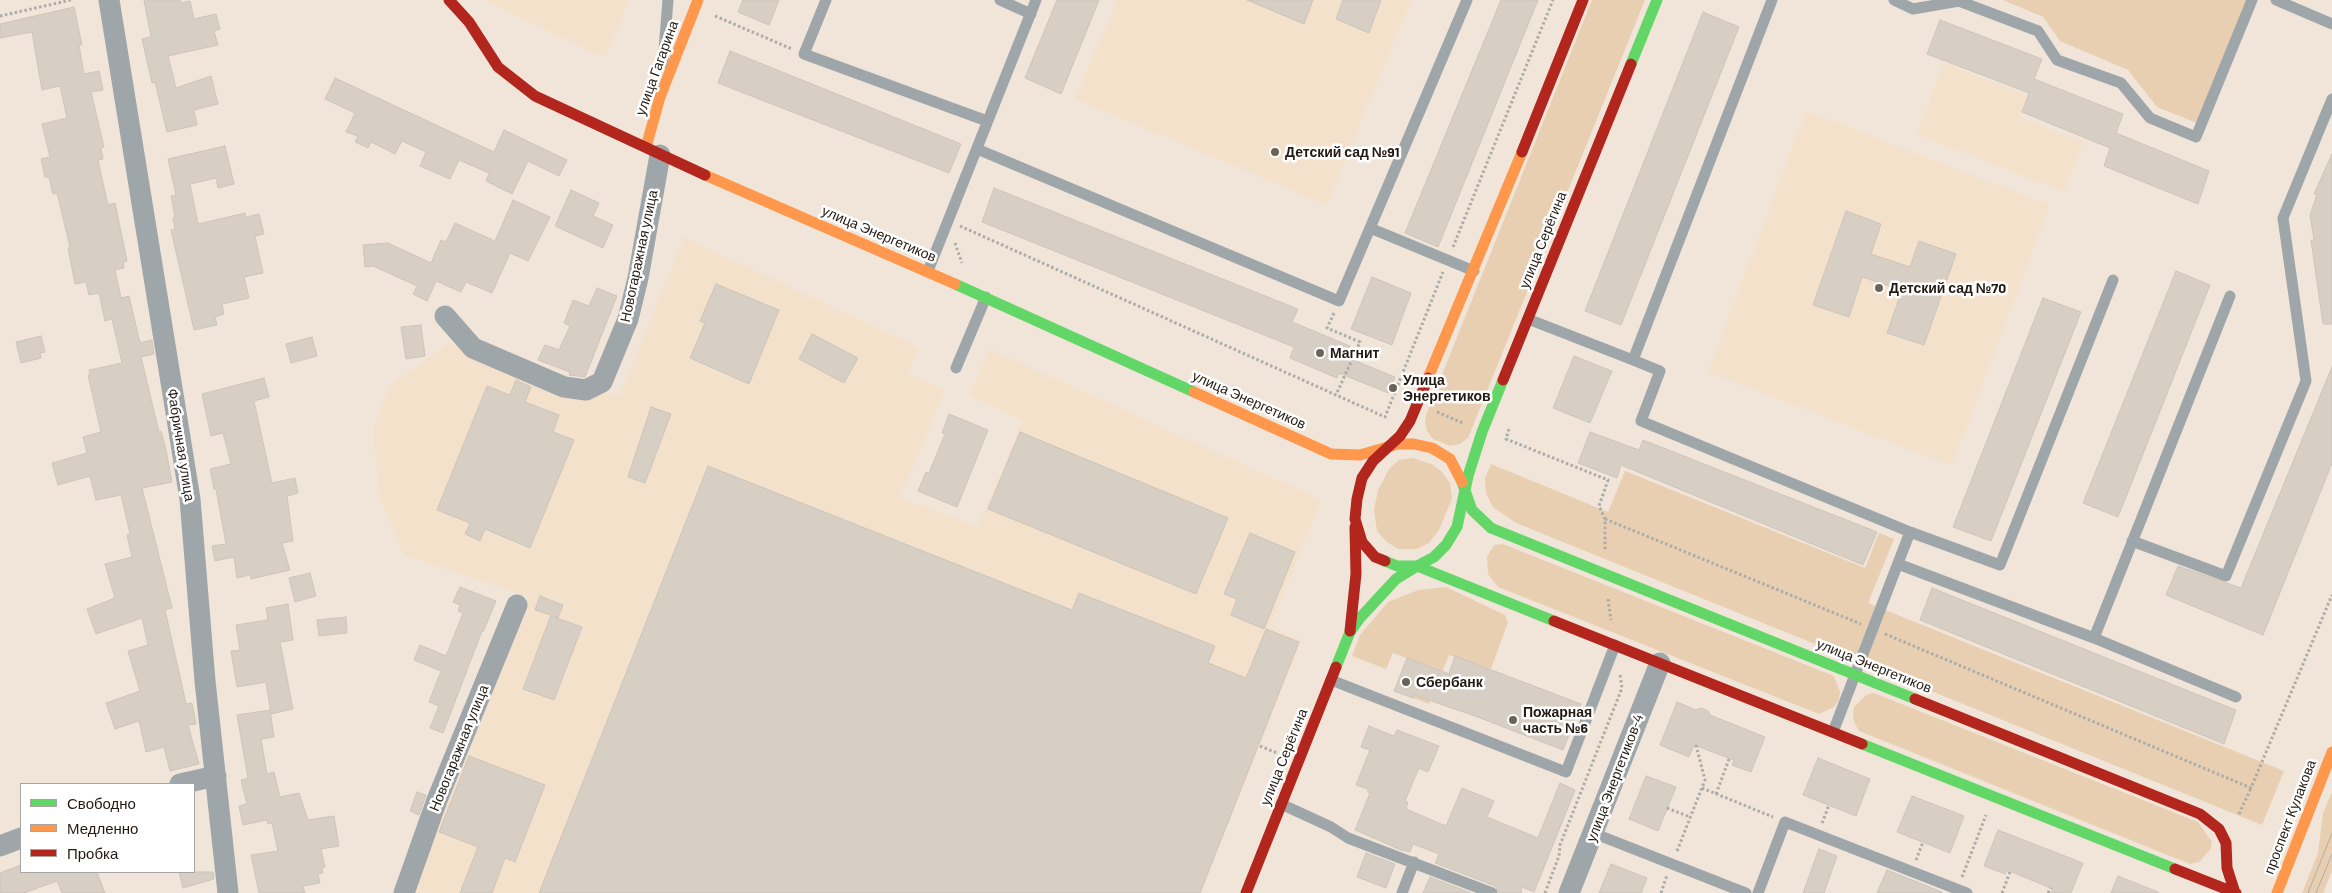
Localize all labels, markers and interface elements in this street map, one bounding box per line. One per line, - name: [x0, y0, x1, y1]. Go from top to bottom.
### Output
- street label: улица Гагарина: [632, 18, 682, 118]
- place label: Детский сад №91: [1285, 144, 1399, 160]
- marker: Детский сад №91: [1269, 146, 1281, 158]
- street label: Новогаражная улица: [617, 188, 661, 324]
- street label: улица Серёгина: [1516, 189, 1570, 291]
- street label: улица Энергетиков: [819, 202, 939, 266]
- place label: Детский сад №70: [1889, 280, 2006, 296]
- marker: Детский сад №70: [1873, 282, 1885, 294]
- place label: Магнит: [1330, 345, 1379, 361]
- marker: Магнит: [1314, 347, 1326, 359]
- street label: улица Энергетиков: [1190, 367, 1308, 433]
- place label: Улица Энергетиков: [1403, 372, 1491, 404]
- marker: Улица Энергетиков: [1387, 382, 1399, 394]
- street label: Фабричная улица: [164, 388, 198, 502]
- street label: улица Энергетиков: [1814, 635, 1934, 697]
- place label: Сбербанк: [1416, 674, 1483, 690]
- marker: Сбербанк: [1400, 676, 1412, 688]
- street label: Новогаражная улица: [426, 682, 492, 814]
- place label: Пожарная часть №6: [1523, 704, 1592, 736]
- street label: улица Серёгина: [1257, 706, 1311, 808]
- street label: улица Энергетиков-4: [1583, 712, 1647, 844]
- marker: Пожарная часть №6: [1507, 714, 1519, 726]
- street label: проспект Кулакова: [2260, 758, 2320, 876]
- legend: [20, 783, 195, 873]
- text: Свободно: [67, 794, 136, 812]
- text: Медленно: [67, 819, 138, 837]
- text: Пробка: [67, 844, 118, 862]

